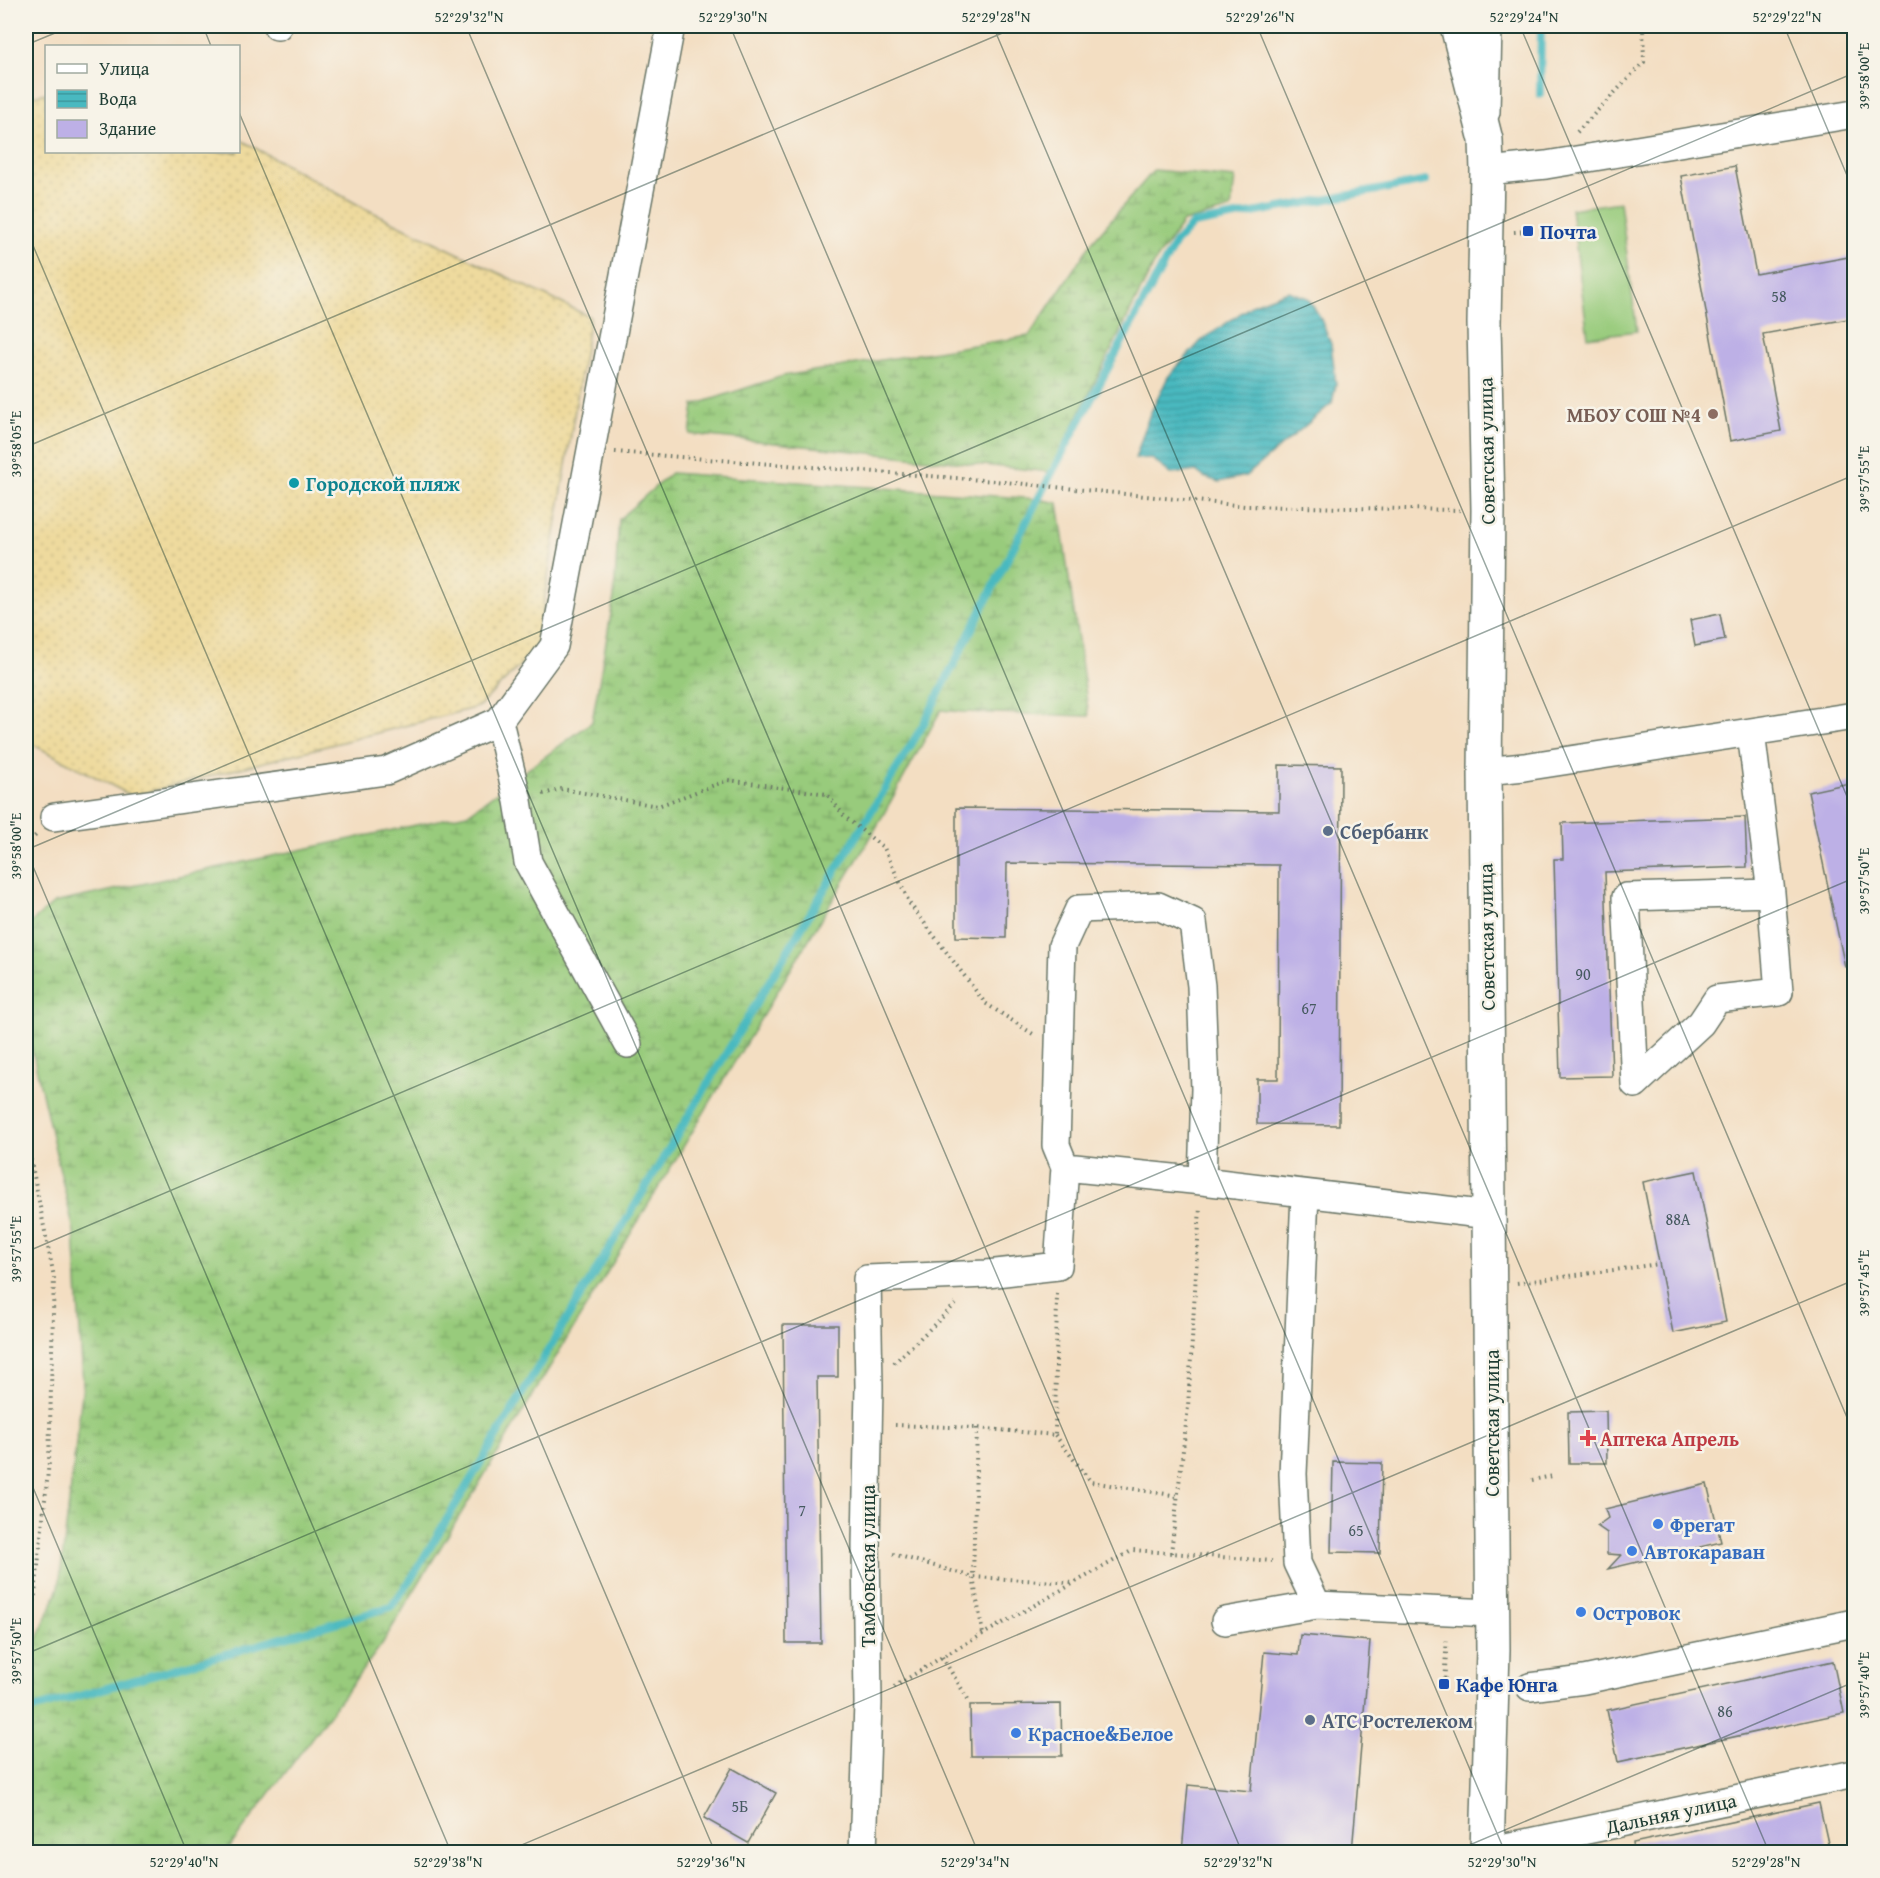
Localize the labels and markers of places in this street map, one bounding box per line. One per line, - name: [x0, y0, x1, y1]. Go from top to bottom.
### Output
- place label: Почта: [1540, 217, 1598, 246]
- marker: Почта: [1521, 224, 1535, 238]
- place label: МБОУ СОШ №4: [1567, 400, 1701, 429]
- marker: МБОУ СОШ №4: [1706, 407, 1720, 421]
- place label: Городской пляж: [306, 469, 460, 498]
- marker: Городской пляж: [287, 476, 301, 490]
- place label: Сбербанк: [1340, 817, 1429, 846]
- marker: Сбербанк: [1321, 824, 1335, 838]
- place label: Аптека Апрель: [1600, 1424, 1739, 1453]
- marker: Аптека Апрель: [1581, 1431, 1595, 1445]
- place label: Фрегат: [1670, 1510, 1735, 1539]
- marker: Фрегат: [1651, 1517, 1665, 1531]
- place label: Автокараван: [1644, 1537, 1765, 1566]
- marker: Автокараван: [1625, 1544, 1639, 1558]
- place label: Островок: [1593, 1598, 1681, 1627]
- marker: Островок: [1574, 1605, 1588, 1619]
- place label: Кафе Юнга: [1456, 1670, 1558, 1699]
- marker: Кафе Юнга: [1437, 1677, 1451, 1691]
- place label: АТС Ростелеком: [1322, 1706, 1473, 1735]
- marker: АТС Ростелеком: [1303, 1713, 1317, 1727]
- place label: Красное&Белое: [1028, 1719, 1174, 1748]
- marker: Красное&Белое: [1009, 1726, 1023, 1740]

